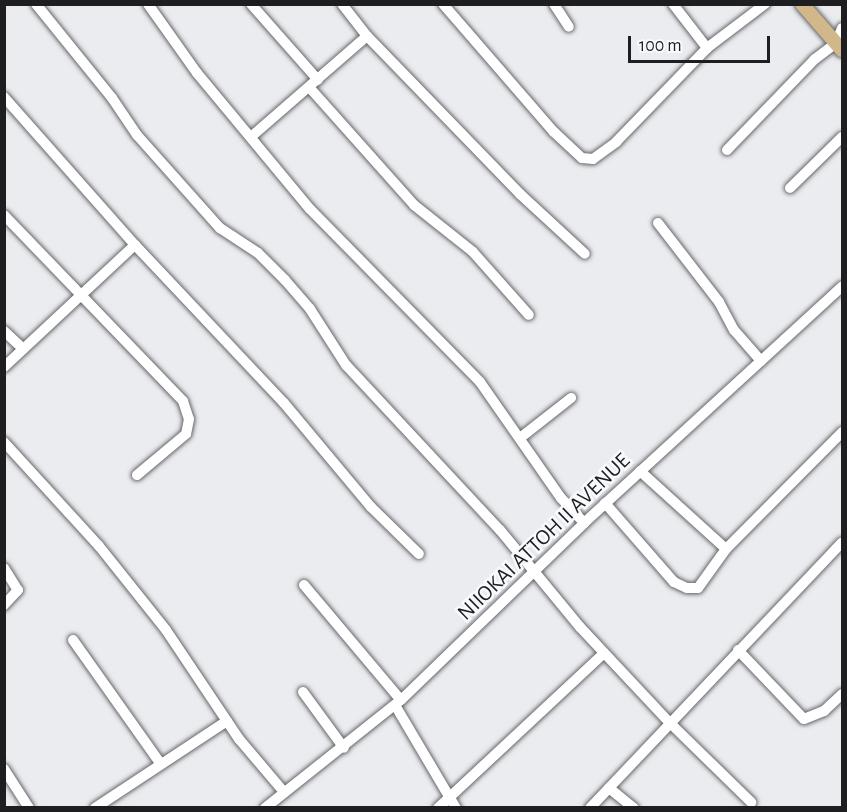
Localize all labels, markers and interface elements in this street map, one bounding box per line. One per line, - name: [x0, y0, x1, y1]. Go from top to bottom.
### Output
- scale bar: [631, 24, 774, 62]
- text: 100 m: [639, 37, 682, 55]
- street label: NIIOKAI ATTOH II AVENUE: [452, 448, 636, 626]

